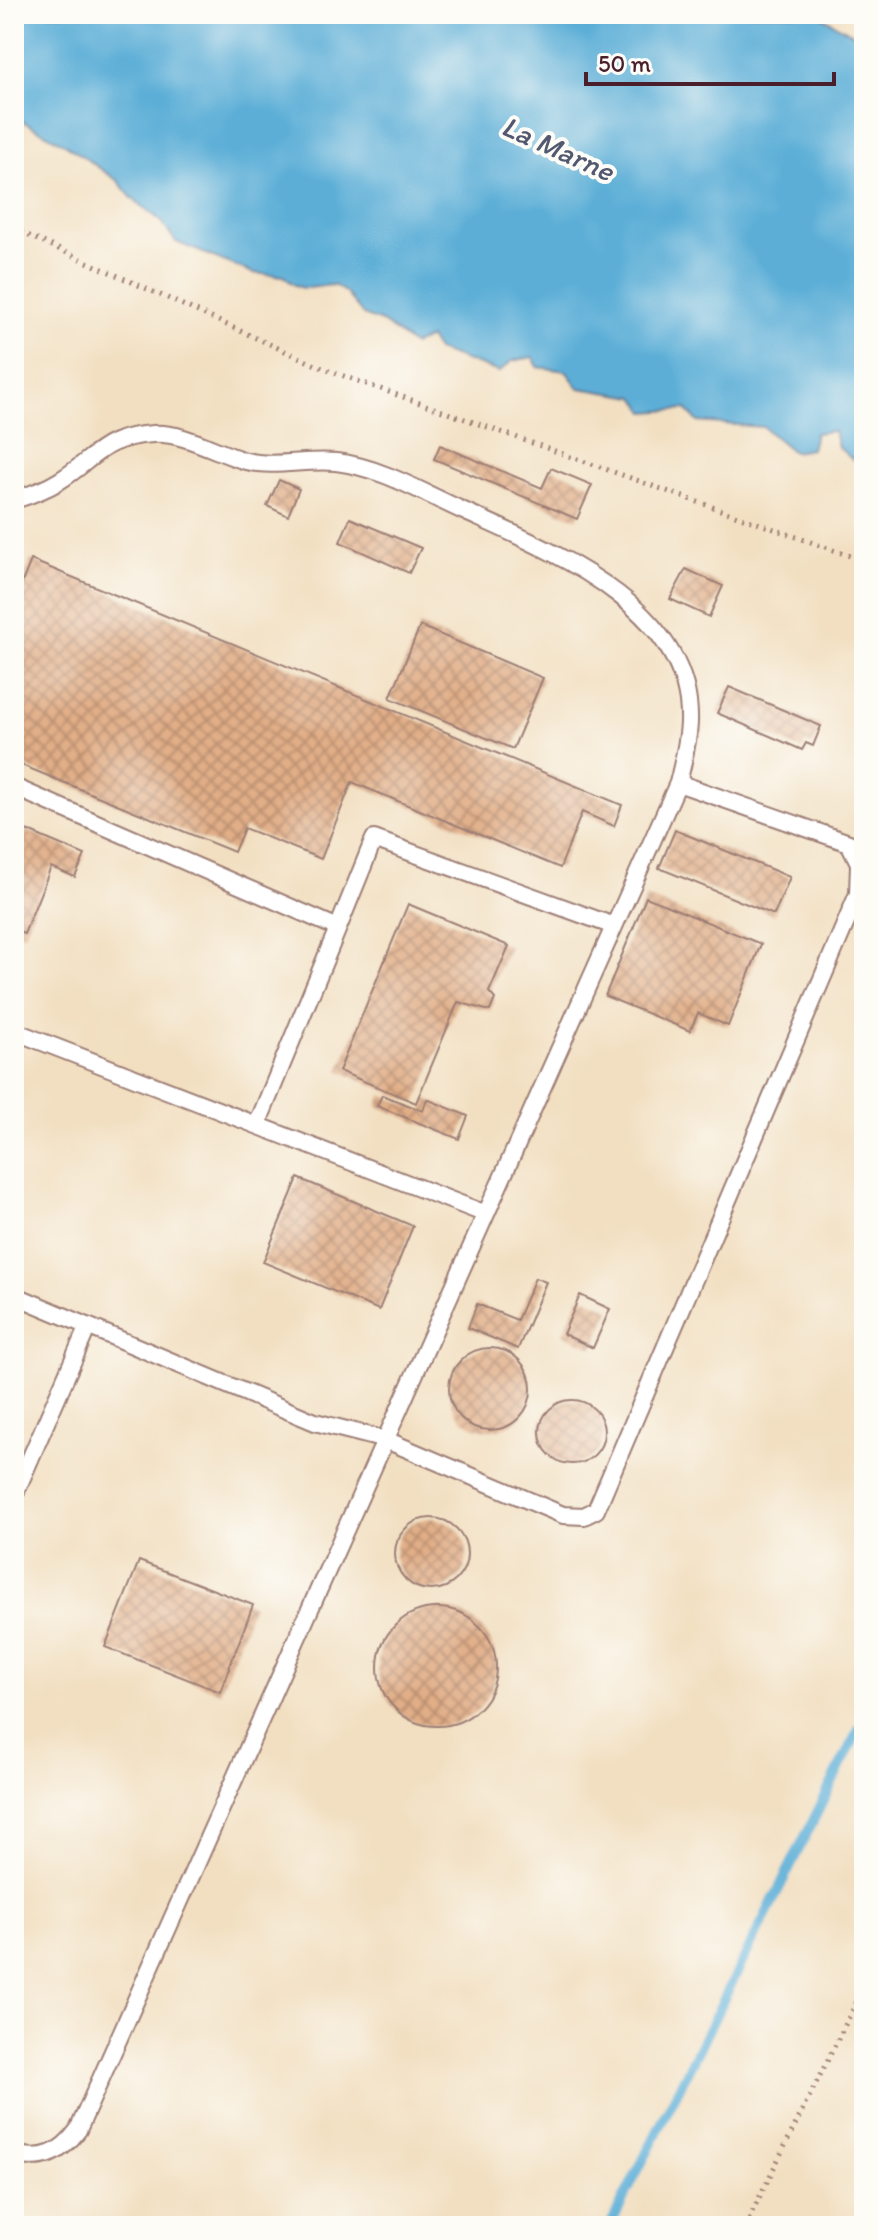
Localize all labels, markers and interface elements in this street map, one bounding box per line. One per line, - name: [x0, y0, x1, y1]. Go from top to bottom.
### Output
- scale bar: [586, 36, 834, 86]
- text: 50 m: [598, 49, 651, 78]
- water label: La Marne: [496, 107, 621, 190]

